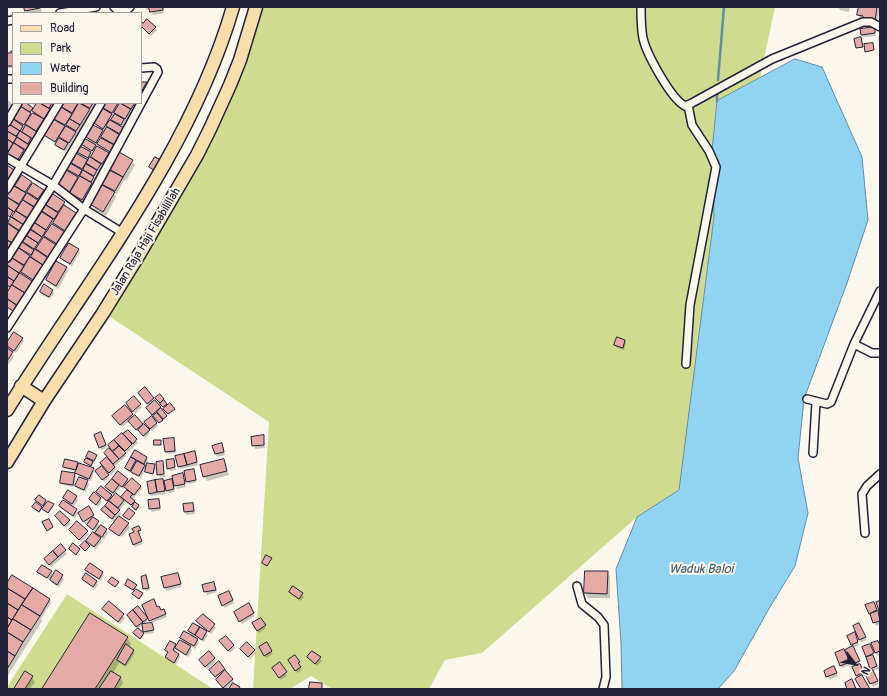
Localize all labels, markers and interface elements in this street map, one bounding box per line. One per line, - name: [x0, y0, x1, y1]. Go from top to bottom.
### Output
- legend: [12, 12, 142, 104]
- text: Road: [50, 21, 75, 36]
- text: Park: [50, 41, 71, 56]
- text: Water: [50, 61, 81, 76]
- text: Building: [50, 81, 89, 96]
- street label: Jalan Raja Haji Fisabilillah: [108, 185, 184, 299]
- water label: Waduk Baloi: [669, 562, 733, 578]
- north arrow: [835, 644, 875, 684]
- text: N: [858, 664, 873, 677]

